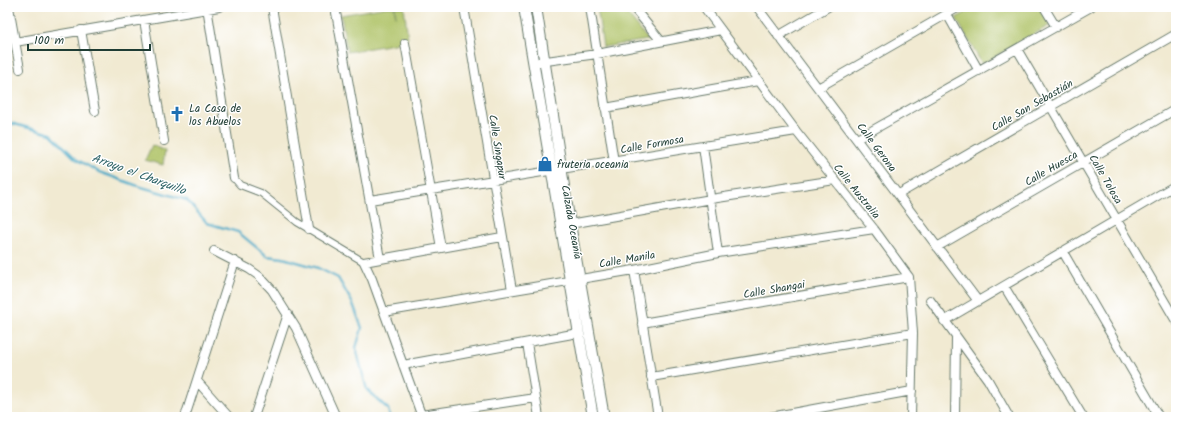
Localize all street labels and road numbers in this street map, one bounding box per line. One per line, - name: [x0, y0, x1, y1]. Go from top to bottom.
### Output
- street label: Calle San Sebastián: [988, 75, 1077, 137]
- street label: Calle Singapur: [483, 113, 511, 182]
- street label: Calle Gerona: [852, 119, 901, 176]
- street label: Calle Formosa: [619, 131, 685, 159]
- street label: Calle Huesca: [1022, 146, 1081, 191]
- street label: Calle Tolosa: [1084, 151, 1127, 208]
- street label: Calle Australia: [828, 160, 884, 223]
- street label: Calzada Oceanía: [556, 184, 586, 261]
- street label: Calle Manila: [598, 246, 657, 274]
- street label: Calle Shangai: [742, 276, 807, 304]

